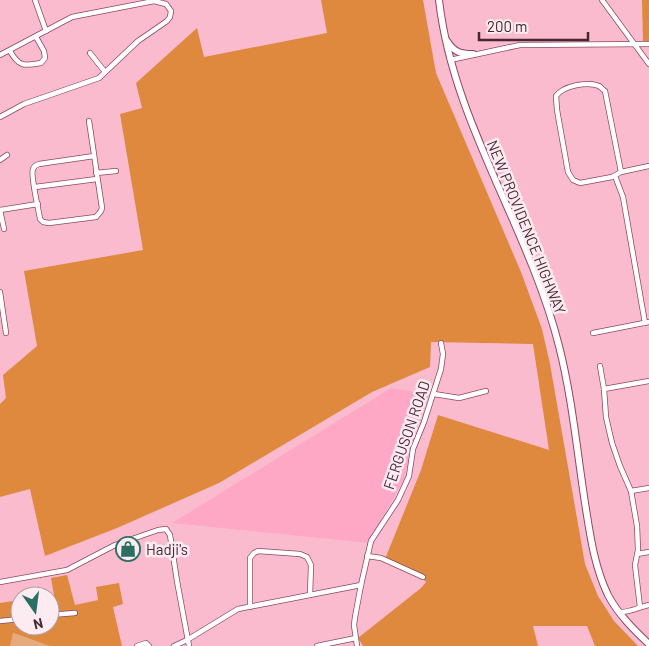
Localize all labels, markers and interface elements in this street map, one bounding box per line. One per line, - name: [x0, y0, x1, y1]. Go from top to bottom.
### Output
- scale bar: [479, 10, 588, 42]
- text: 200 m: [487, 17, 527, 35]
- street label: NEW PROVIDENCE HIGHWAY: [484, 137, 570, 317]
- street label: FERGUSON ROAD: [379, 378, 433, 492]
- shop icon: Hadji's: [115, 536, 141, 562]
- place label: Hadji's: [146, 540, 188, 558]
- north arrow: [10, 586, 60, 636]
- text: N: [32, 615, 45, 633]

